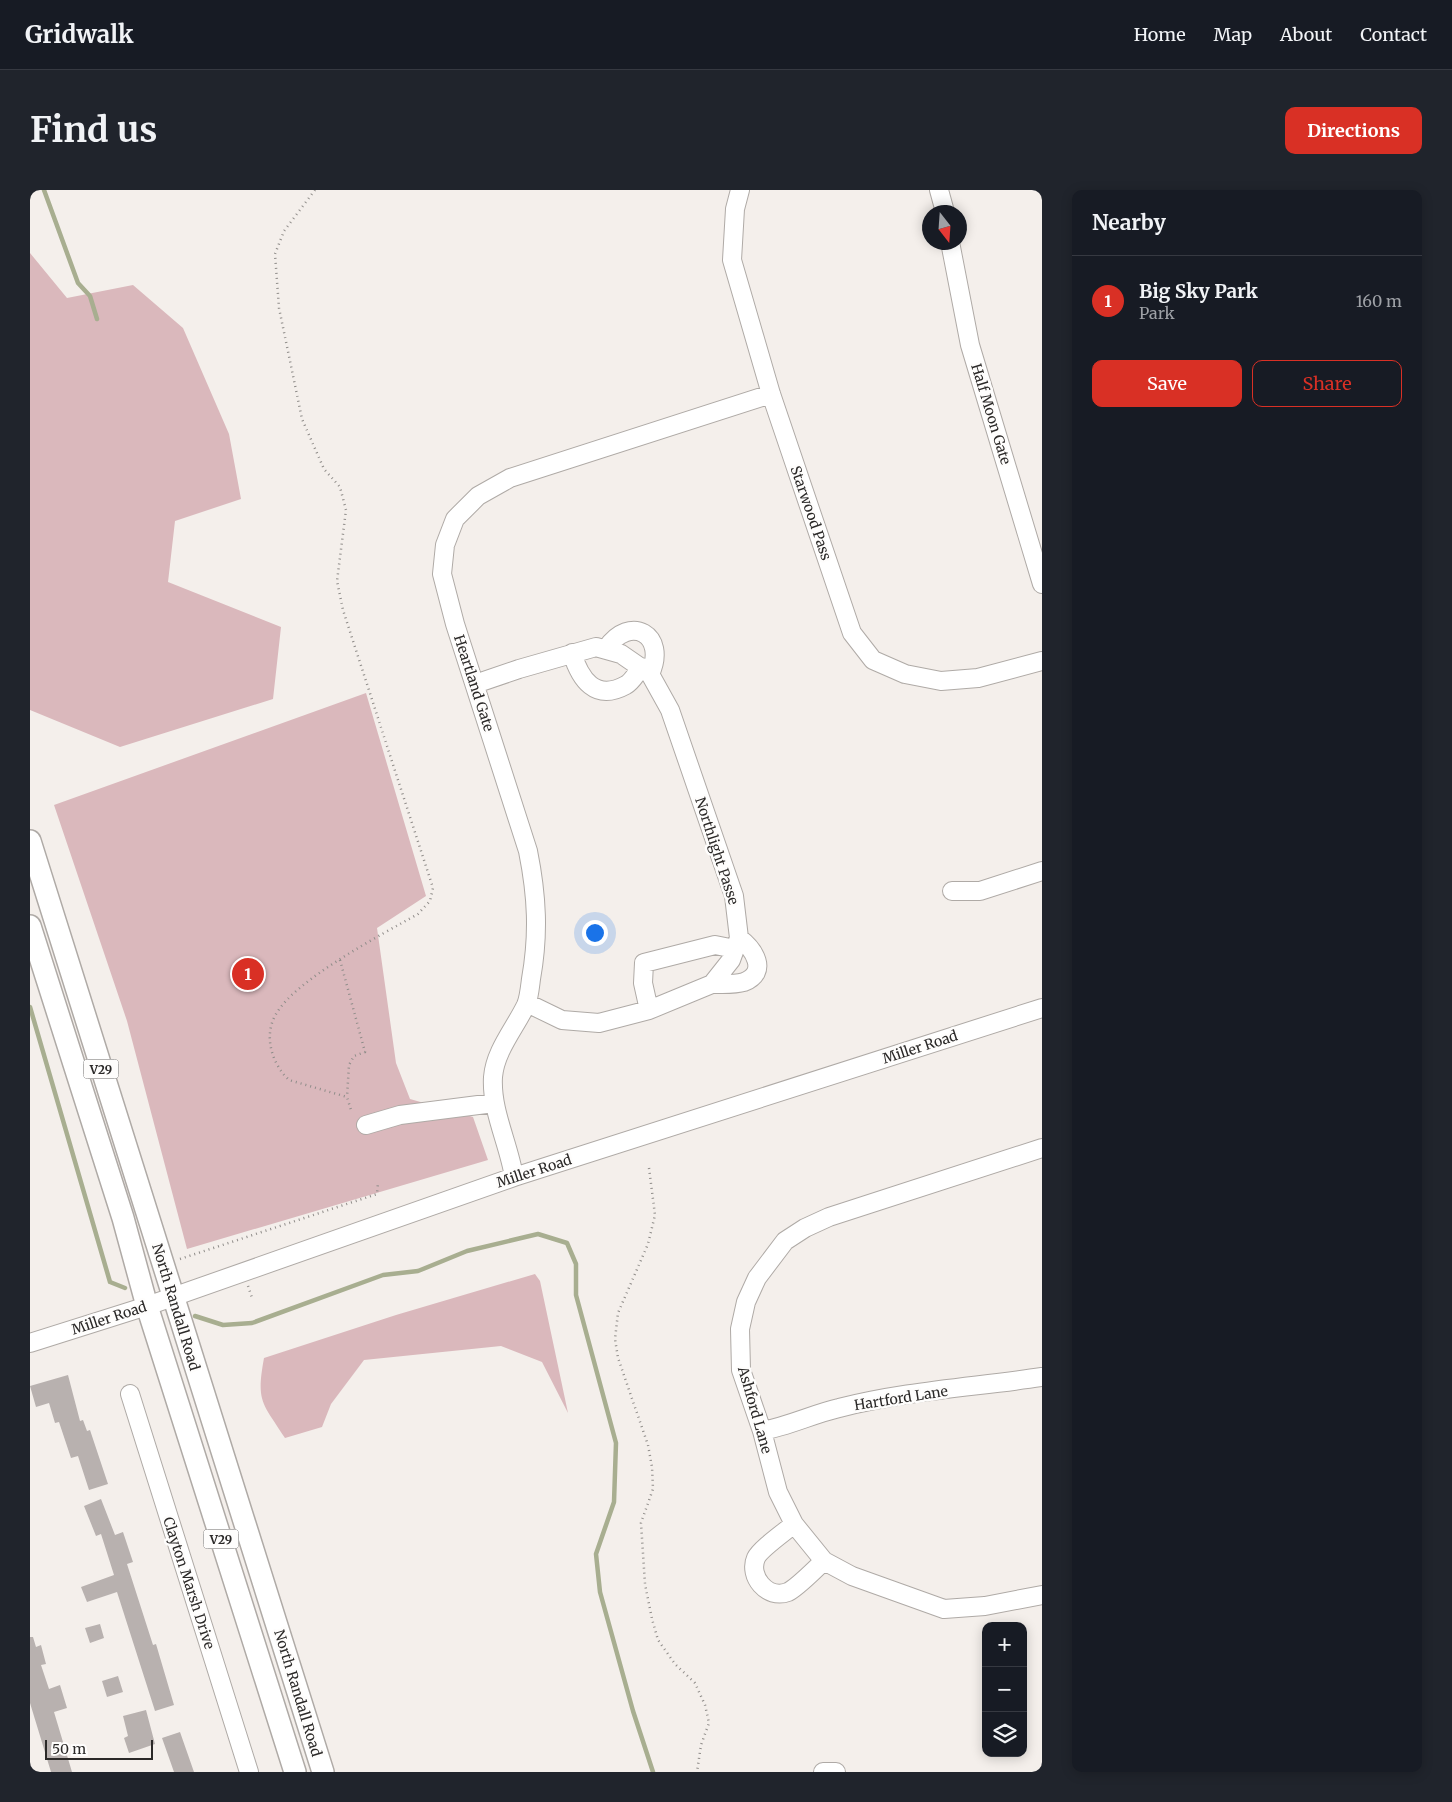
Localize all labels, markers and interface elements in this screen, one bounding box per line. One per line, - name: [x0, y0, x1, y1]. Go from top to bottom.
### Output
- text: Gridwalk: [25, 19, 134, 50]
- text: Home: [1134, 23, 1186, 46]
- text: Map: [1214, 23, 1252, 46]
- text: About: [1280, 23, 1332, 46]
- text: Contact: [1360, 23, 1427, 46]
- button: Directions: [1285, 107, 1422, 154]
- text: Find us: [30, 108, 157, 152]
- north arrow: [922, 205, 967, 250]
- text: Nearby: [1092, 209, 1166, 236]
- text: Big Sky Park: [1139, 279, 1258, 303]
- text: 1: [1104, 291, 1112, 311]
- text: 160 m: [1356, 291, 1402, 311]
- text: Park: [1139, 303, 1175, 323]
- button: Save: [1092, 360, 1242, 407]
- button: Share: [1252, 360, 1402, 407]
- street label: Half Moon Gate: [967, 361, 1015, 467]
- street label: Starwood Pass: [786, 463, 836, 563]
- street label: Heartland Gate: [450, 632, 498, 734]
- street label: Northlight Passe: [691, 795, 743, 907]
- your location: [582, 920, 608, 946]
- pin: 1: [232, 955, 264, 993]
- street label: Miller Road: [880, 1026, 960, 1068]
- road number: V29: [84, 1060, 118, 1079]
- street label: Miller Road: [494, 1150, 574, 1192]
- street label: North Randall Road: [148, 1241, 204, 1373]
- street label: Miller Road: [69, 1297, 149, 1339]
- street label: Ashford Lane: [734, 1363, 776, 1456]
- street label: Hartford Lane: [853, 1382, 949, 1414]
- street label: Clayton Marsh Drive: [159, 1515, 219, 1651]
- road number: V29: [204, 1530, 238, 1548]
- map controls: [982, 1622, 1027, 1757]
- button: +: [982, 1622, 1027, 1667]
- street label: North Randall Road: [270, 1627, 326, 1759]
- button: −: [982, 1667, 1027, 1712]
- button: layers: [982, 1712, 1027, 1757]
- scale bar: [45, 1737, 152, 1760]
- text: 50 m: [52, 1740, 86, 1758]

